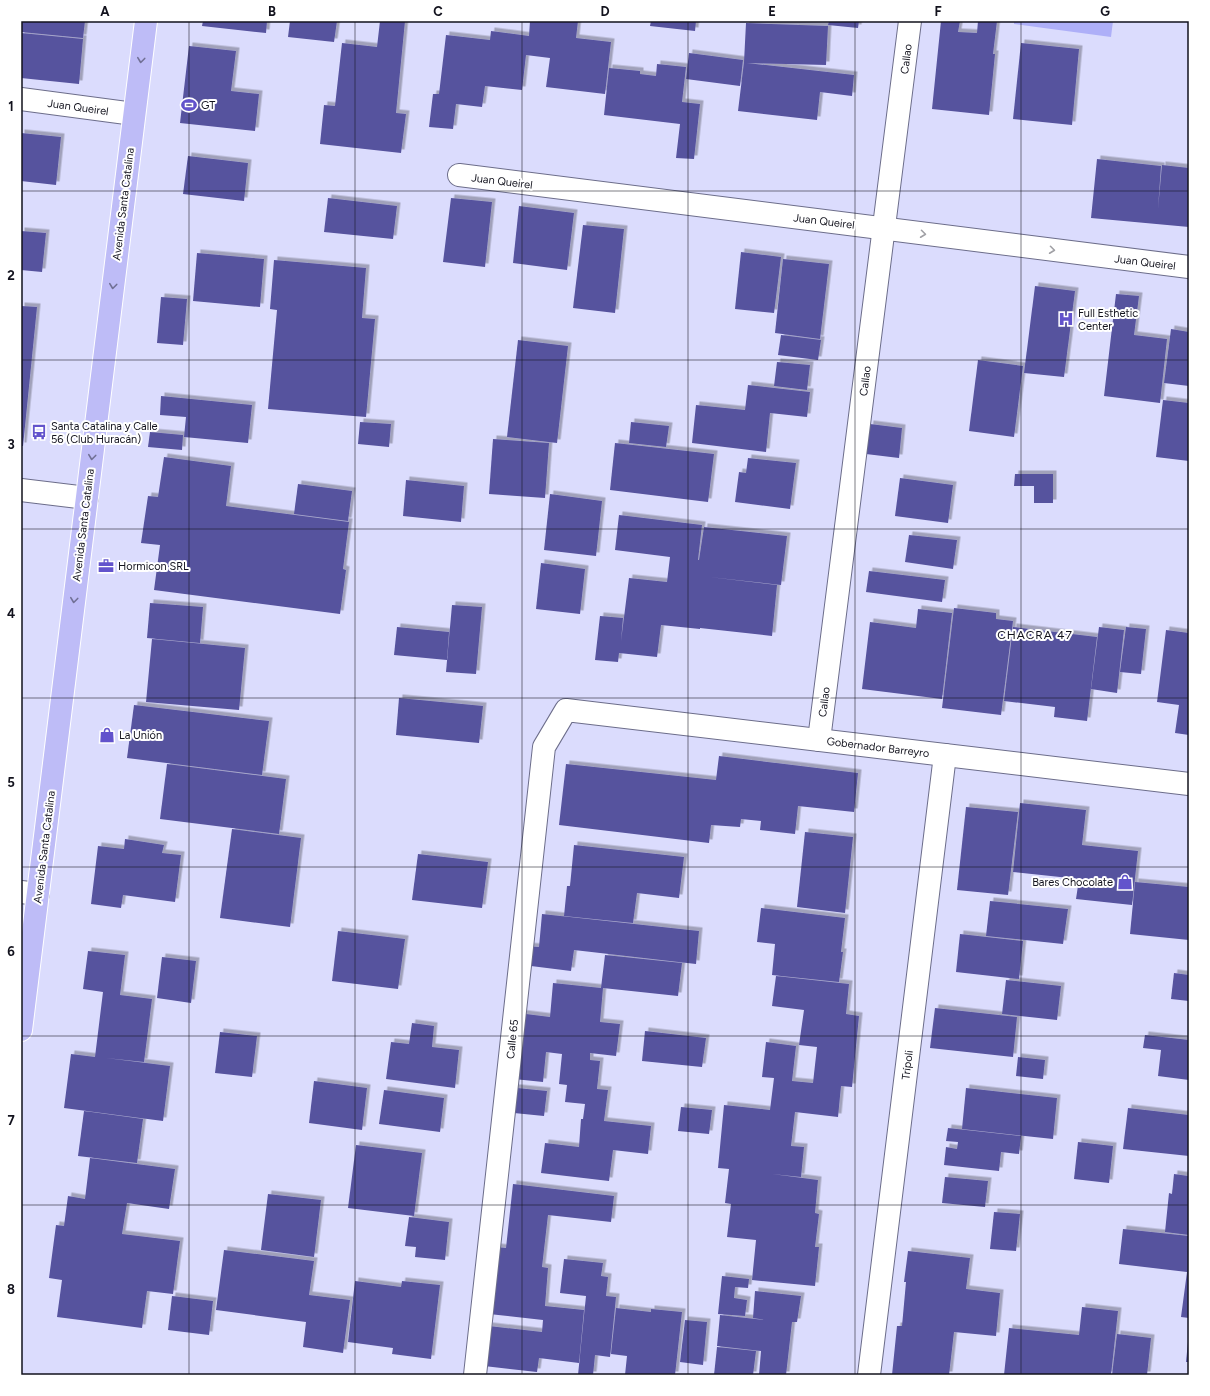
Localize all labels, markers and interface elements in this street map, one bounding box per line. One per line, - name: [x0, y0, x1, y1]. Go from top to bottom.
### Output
- text: A: [100, 4, 110, 19]
- text: B: [268, 4, 276, 19]
- text: C: [433, 4, 443, 19]
- text: D: [600, 4, 610, 19]
- text: E: [768, 4, 776, 19]
- text: F: [934, 4, 942, 19]
- text: G: [1100, 4, 1110, 19]
- street label: Callao: [898, 43, 915, 75]
- one-way arrow: [137, 57, 146, 63]
- sports icon: GT: [180, 96, 198, 114]
- street label: Juan Queirel: [46, 97, 109, 118]
- text: 1: [8, 99, 14, 114]
- place label: GT: [201, 99, 215, 112]
- street label: Avenida Santa Catalina: [110, 147, 137, 261]
- street label: Juan Queirel: [471, 171, 533, 192]
- street label: Juan Queirel: [793, 211, 855, 232]
- one-way arrow: [920, 229, 926, 238]
- one-way arrow: [1049, 245, 1055, 254]
- street label: Juan Queirel: [1114, 252, 1176, 273]
- text: 2: [7, 268, 15, 283]
- one-way arrow: [109, 283, 118, 289]
- place label: Full Esthetic Center: [1078, 307, 1138, 333]
- hospital icon: Full Esthetic Center: [1057, 310, 1075, 328]
- street label: Callao: [857, 365, 874, 397]
- place label: Santa Catalina y Calle 56 (Club Huracán): [51, 420, 158, 446]
- bus stop icon: Santa Catalina y Calle 56 (Club Huracán): [30, 423, 48, 441]
- text: 3: [7, 437, 15, 452]
- one-way arrow: [88, 454, 97, 460]
- street label: Avenida Santa Catalina: [70, 468, 97, 582]
- office icon: Hormicon SRL: [97, 557, 115, 575]
- place label: Hormicon SRL: [118, 560, 189, 573]
- one-way arrow: [70, 596, 79, 603]
- text: 4: [7, 606, 15, 621]
- district label: CHACRA 47: [997, 628, 1073, 642]
- street label: Callao: [816, 686, 833, 718]
- shop icon: La Unión: [98, 726, 116, 744]
- place label: La Unión: [119, 729, 162, 742]
- street label: Gobernador Barreyro: [826, 735, 930, 760]
- text: 5: [7, 775, 15, 790]
- street label: Avenida Santa Catalina: [31, 790, 58, 904]
- shop icon: Bares Chocolate: [1116, 873, 1134, 891]
- place label: Bares Chocolate: [1032, 876, 1113, 889]
- text: 6: [7, 944, 15, 959]
- street label: Calle 65: [504, 1019, 521, 1059]
- street label: Trípoli: [899, 1050, 916, 1081]
- text: 7: [7, 1113, 15, 1128]
- text: 8: [7, 1282, 15, 1297]

